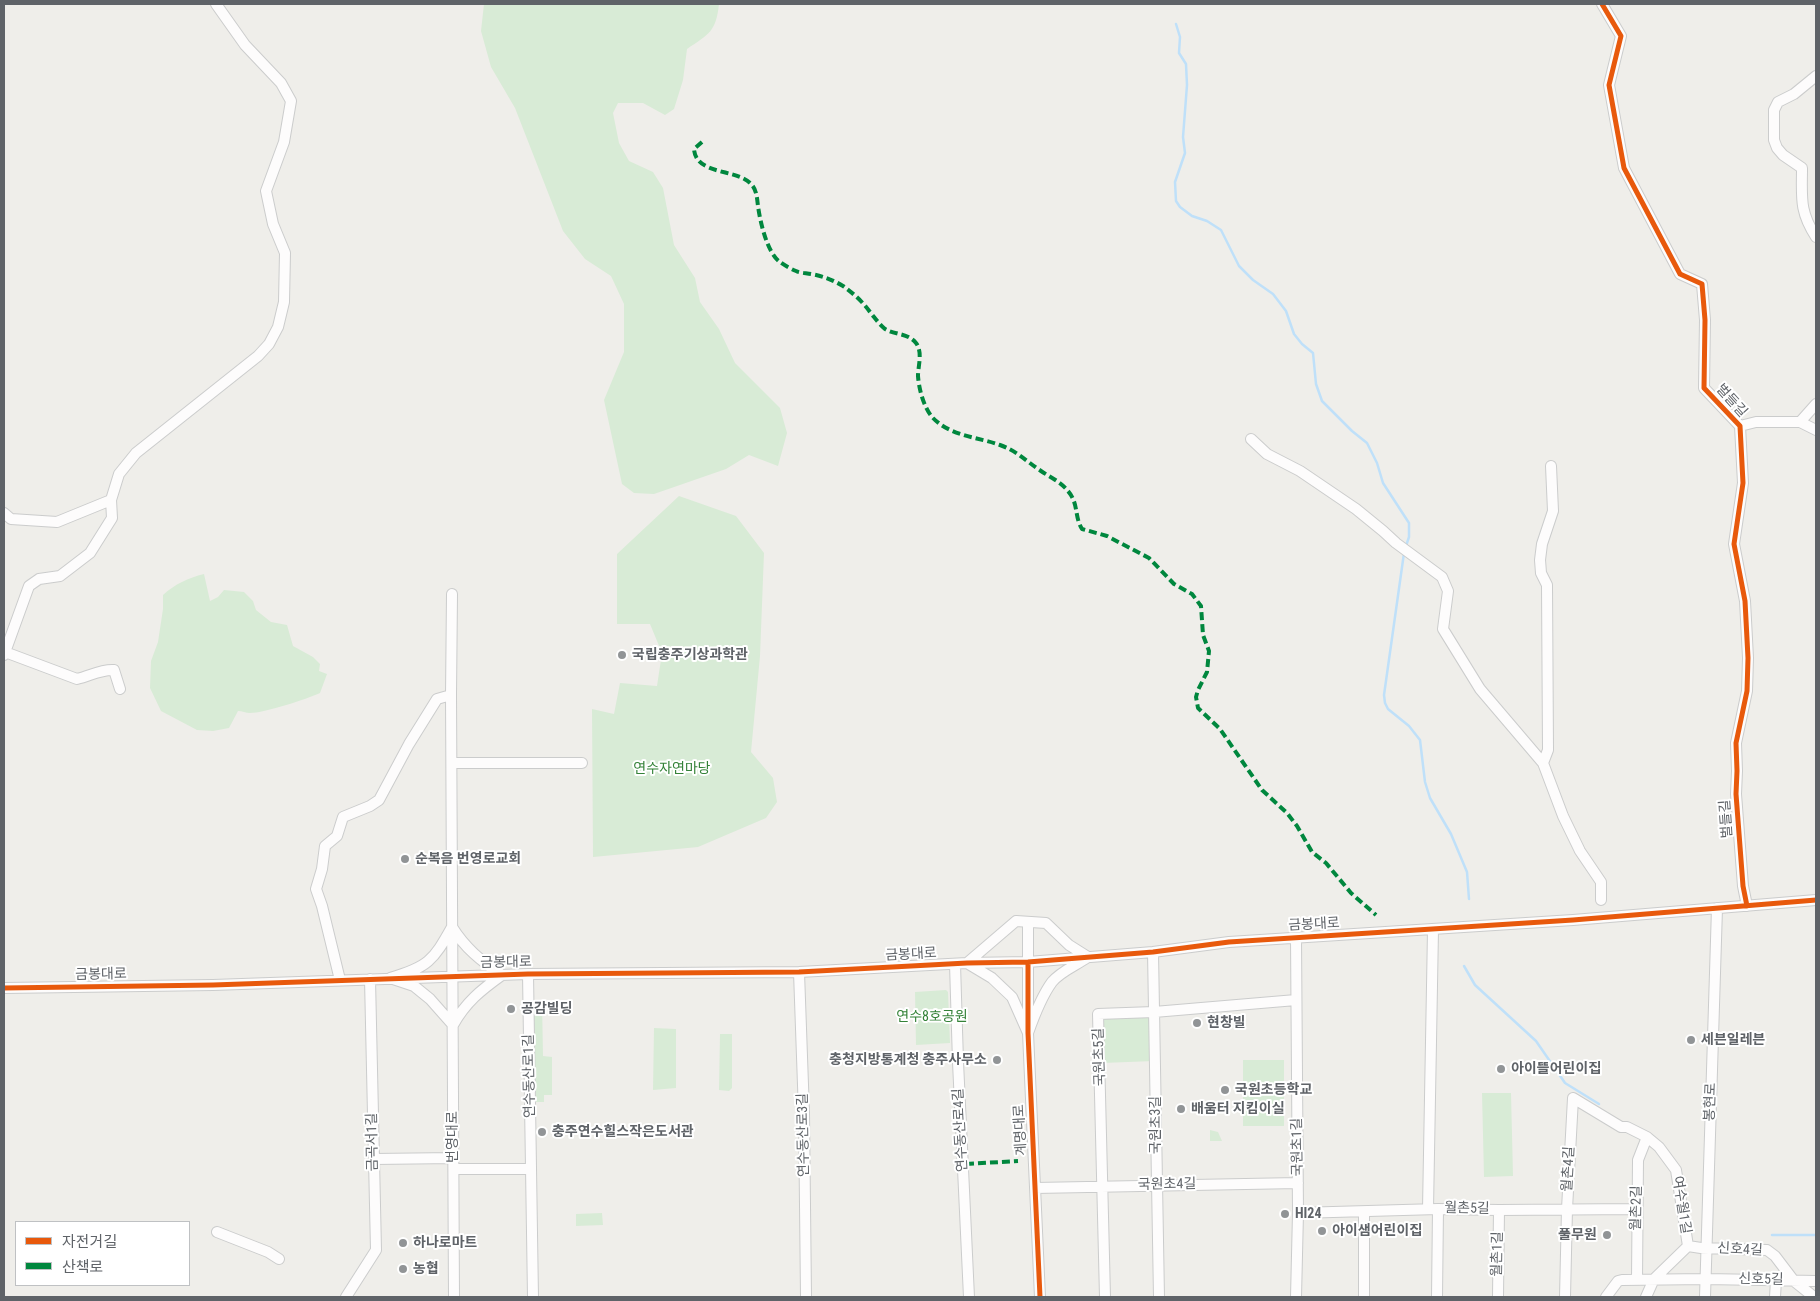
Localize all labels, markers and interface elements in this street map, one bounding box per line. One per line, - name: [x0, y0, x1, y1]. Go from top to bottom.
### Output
- street label: 벌들길: [1712, 381, 1750, 421]
- place label: 국립충주기상과학관: [632, 647, 748, 663]
- marker: 국립충주기상과학관: [616, 649, 628, 661]
- park label: 연수자연마당: [633, 761, 711, 777]
- street label: 벌들길: [1717, 799, 1737, 839]
- place label: 순복음 번영로교회: [415, 851, 521, 867]
- marker: 순복음 번영로교회: [399, 853, 411, 865]
- street label: 금봉대로: [1288, 915, 1340, 935]
- street label: 금봉대로: [885, 945, 937, 965]
- street label: 금봉대로: [480, 954, 532, 972]
- street label: 금봉대로: [75, 966, 127, 984]
- place label: 공감빌딩: [521, 1001, 573, 1017]
- marker: 공감빌딩: [505, 1003, 517, 1015]
- park label: 연수8호공원: [896, 1009, 968, 1025]
- place label: 현창빌: [1207, 1015, 1246, 1031]
- marker: 현창빌: [1191, 1017, 1203, 1029]
- street label: 국원초5길: [1091, 1028, 1109, 1086]
- place label: 세븐일레븐: [1701, 1032, 1765, 1048]
- street label: 연수동산로1길: [521, 1034, 539, 1118]
- marker: 세븐일레븐: [1685, 1034, 1697, 1046]
- place label: 충청지방통계청 충주사무소: [829, 1052, 987, 1068]
- marker: 충청지방통계청 충주사무소: [991, 1054, 1003, 1066]
- place label: 아이뜰어린이집: [1511, 1061, 1601, 1077]
- marker: 아이뜰어린이집: [1495, 1063, 1507, 1075]
- place label: 국원초등학교: [1235, 1082, 1312, 1098]
- street label: 봉현로: [1702, 1082, 1720, 1122]
- marker: 국원초등학교: [1219, 1084, 1231, 1096]
- street label: 연수동산로4길: [950, 1088, 972, 1172]
- street label: 연수동산로3길: [795, 1093, 813, 1177]
- street label: 국원초3길: [1148, 1096, 1164, 1154]
- place label: 배움터 지킴이실: [1191, 1101, 1284, 1117]
- marker: 배움터 지킴이실: [1175, 1103, 1187, 1115]
- street label: 계명대로: [1011, 1104, 1031, 1156]
- street label: 번영대로: [445, 1111, 461, 1163]
- street label: 금곡서1길: [364, 1113, 382, 1171]
- street label: 국원초1길: [1289, 1118, 1307, 1176]
- place label: 충주연수힐스작은도서관: [552, 1124, 694, 1140]
- marker: 충주연수힐스작은도서관: [536, 1126, 548, 1138]
- street label: 월촌4길: [1559, 1146, 1579, 1192]
- street label: 여수월1길: [1668, 1175, 1694, 1235]
- street label: 국원초4길: [1138, 1176, 1196, 1194]
- street label: 월촌2길: [1628, 1185, 1646, 1231]
- street label: 월촌5길: [1444, 1200, 1490, 1218]
- place label: HI24: [1295, 1206, 1322, 1222]
- marker: HI24: [1279, 1208, 1291, 1220]
- legend: [15, 1221, 190, 1286]
- place label: 아이샘어린이집: [1332, 1223, 1422, 1239]
- marker: 아이샘어린이집: [1316, 1225, 1328, 1237]
- place label: 풀무원: [1558, 1227, 1597, 1243]
- marker: 풀무원: [1601, 1229, 1613, 1241]
- street label: 월촌1길: [1489, 1231, 1507, 1277]
- text: 자전거길: [62, 1233, 117, 1251]
- place label: 하나로마트: [413, 1235, 477, 1251]
- marker: 하나로마트: [397, 1237, 409, 1249]
- street label: 신호4길: [1717, 1240, 1763, 1260]
- text: 산책로: [62, 1258, 103, 1276]
- place label: 농협: [413, 1261, 439, 1277]
- marker: 농협: [397, 1263, 409, 1275]
- street label: 신호5길: [1738, 1271, 1784, 1289]

